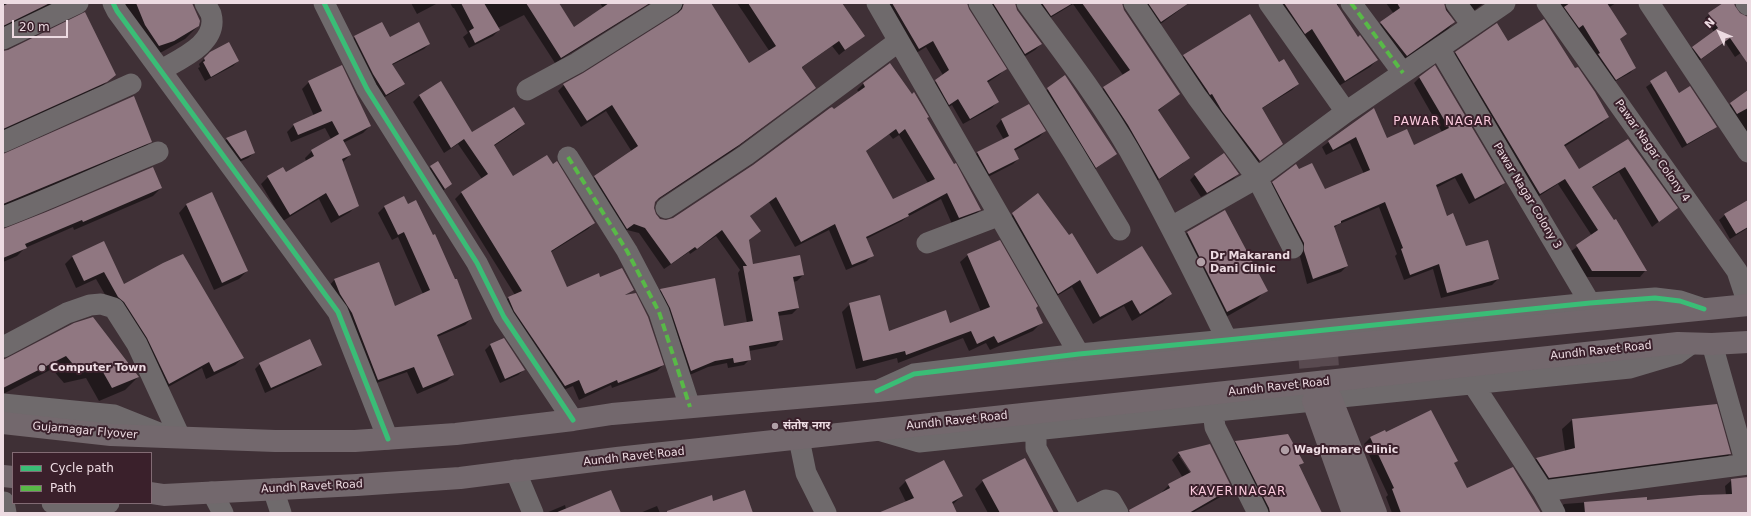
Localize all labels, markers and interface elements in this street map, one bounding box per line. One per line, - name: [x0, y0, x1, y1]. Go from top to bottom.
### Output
- scale bar: [14, 12, 70, 38]
- north arrow: [1699, 12, 1739, 52]
- text: N: [1702, 15, 1718, 31]
- text: 20 m: [19, 20, 50, 34]
- street label: Pawar Nagar Colony 4: [1612, 97, 1692, 205]
- district label: PAWAR NAGAR: [1393, 115, 1493, 129]
- street label: Pawar Nagar Colony 3: [1490, 141, 1564, 251]
- place label: Dr Makarand Dani Clinic: [1210, 249, 1290, 275]
- marker: Dr Makarand Dani Clinic: [1195, 256, 1207, 268]
- street label: Aundh Ravet Road: [1550, 339, 1652, 363]
- place label: Computer Town: [50, 361, 146, 375]
- marker: Computer Town: [37, 363, 47, 373]
- street label: Aundh Ravet Road: [1228, 375, 1330, 399]
- street label: Aundh Ravet Road: [906, 409, 1008, 433]
- place label: संतोष नगर: [783, 419, 830, 433]
- street label: Gujarnagar Flyover: [32, 420, 138, 442]
- marker: संतोष नगर: [770, 421, 780, 431]
- place label: Waghmare Clinic: [1294, 443, 1398, 457]
- marker: Waghmare Clinic: [1279, 444, 1291, 456]
- street label: Aundh Ravet Road: [583, 445, 685, 469]
- legend: [12, 452, 152, 504]
- text: Cycle path: [50, 461, 114, 475]
- street label: Aundh Ravet Road: [261, 478, 363, 496]
- text: Path: [50, 481, 76, 495]
- district label: KAVERINAGAR: [1190, 485, 1286, 499]

